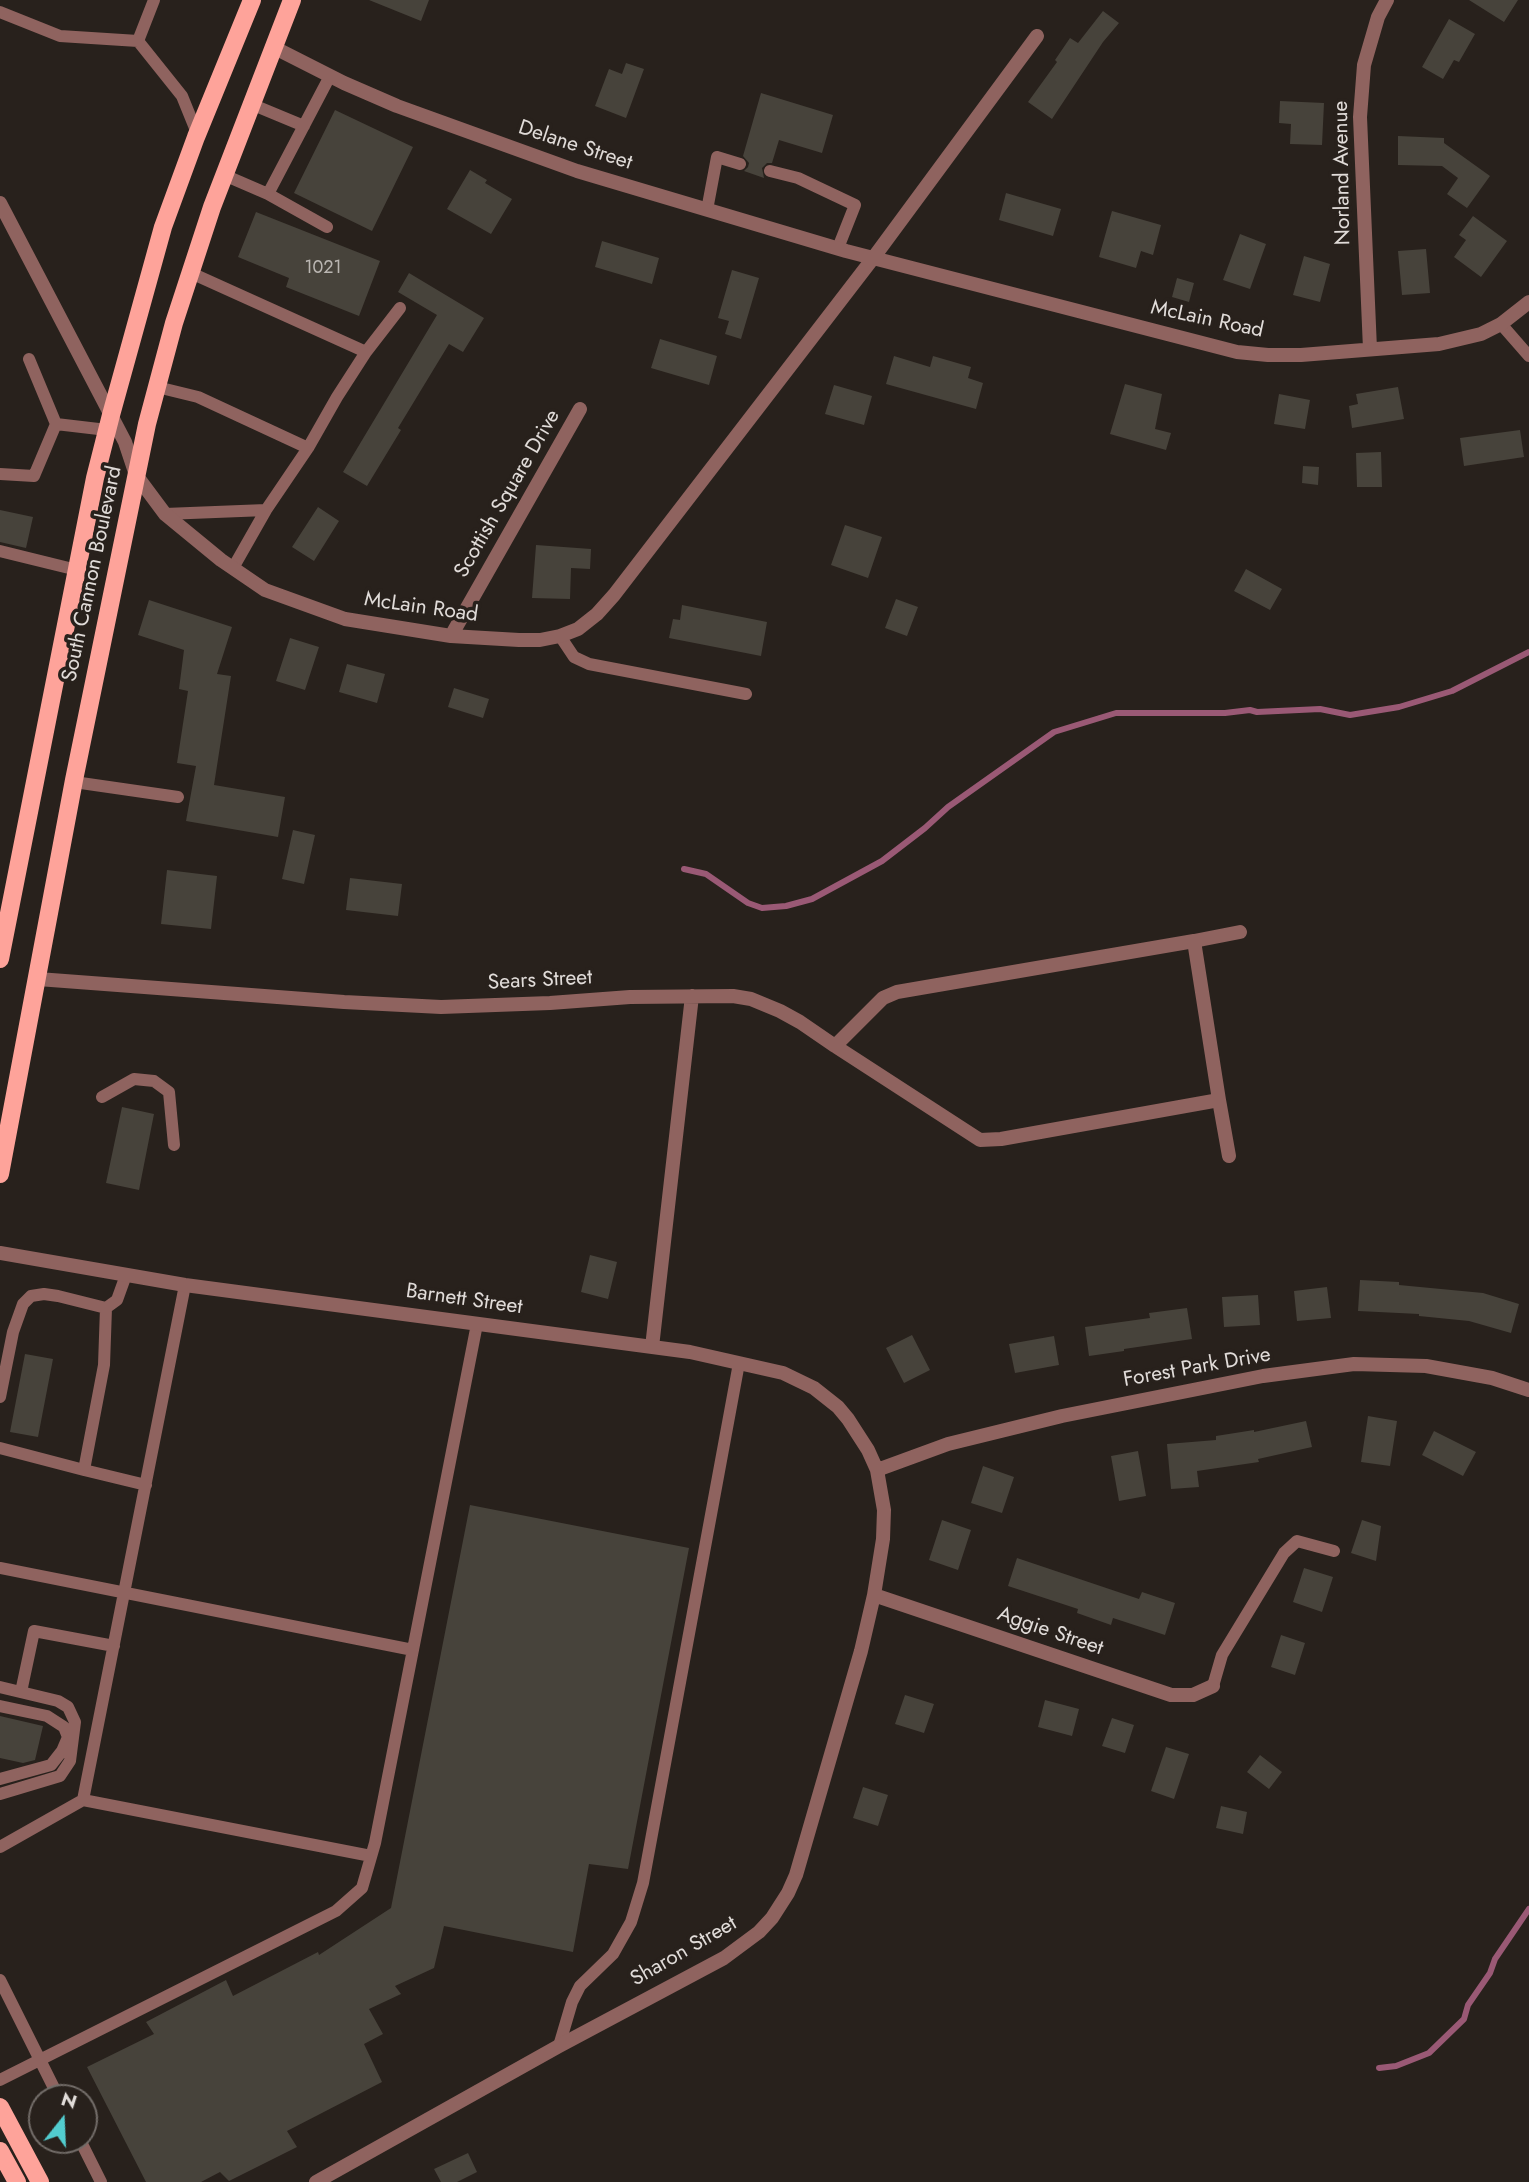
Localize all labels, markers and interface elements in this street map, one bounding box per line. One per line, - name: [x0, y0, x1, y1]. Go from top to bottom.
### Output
- street label: Norland Avenue: [1329, 100, 1357, 246]
- street label: Delane Street: [515, 116, 635, 176]
- house number: 1021: [304, 258, 342, 280]
- street label: McLain Road: [1148, 296, 1266, 344]
- street label: Scottish Square Drive: [450, 406, 566, 582]
- street label: South Cannon Boulevard: [58, 464, 128, 684]
- street label: McLain Road: [362, 588, 480, 628]
- street label: Sears Street: [487, 966, 593, 996]
- street label: Barnett Street: [404, 1279, 524, 1321]
- street label: Forest Park Drive: [1121, 1343, 1273, 1393]
- street label: Aggie Street: [994, 1602, 1106, 1662]
- street label: Sharon Street: [626, 1911, 742, 1993]
- north arrow: [28, 2084, 98, 2154]
- text: N: [58, 2085, 80, 2116]

